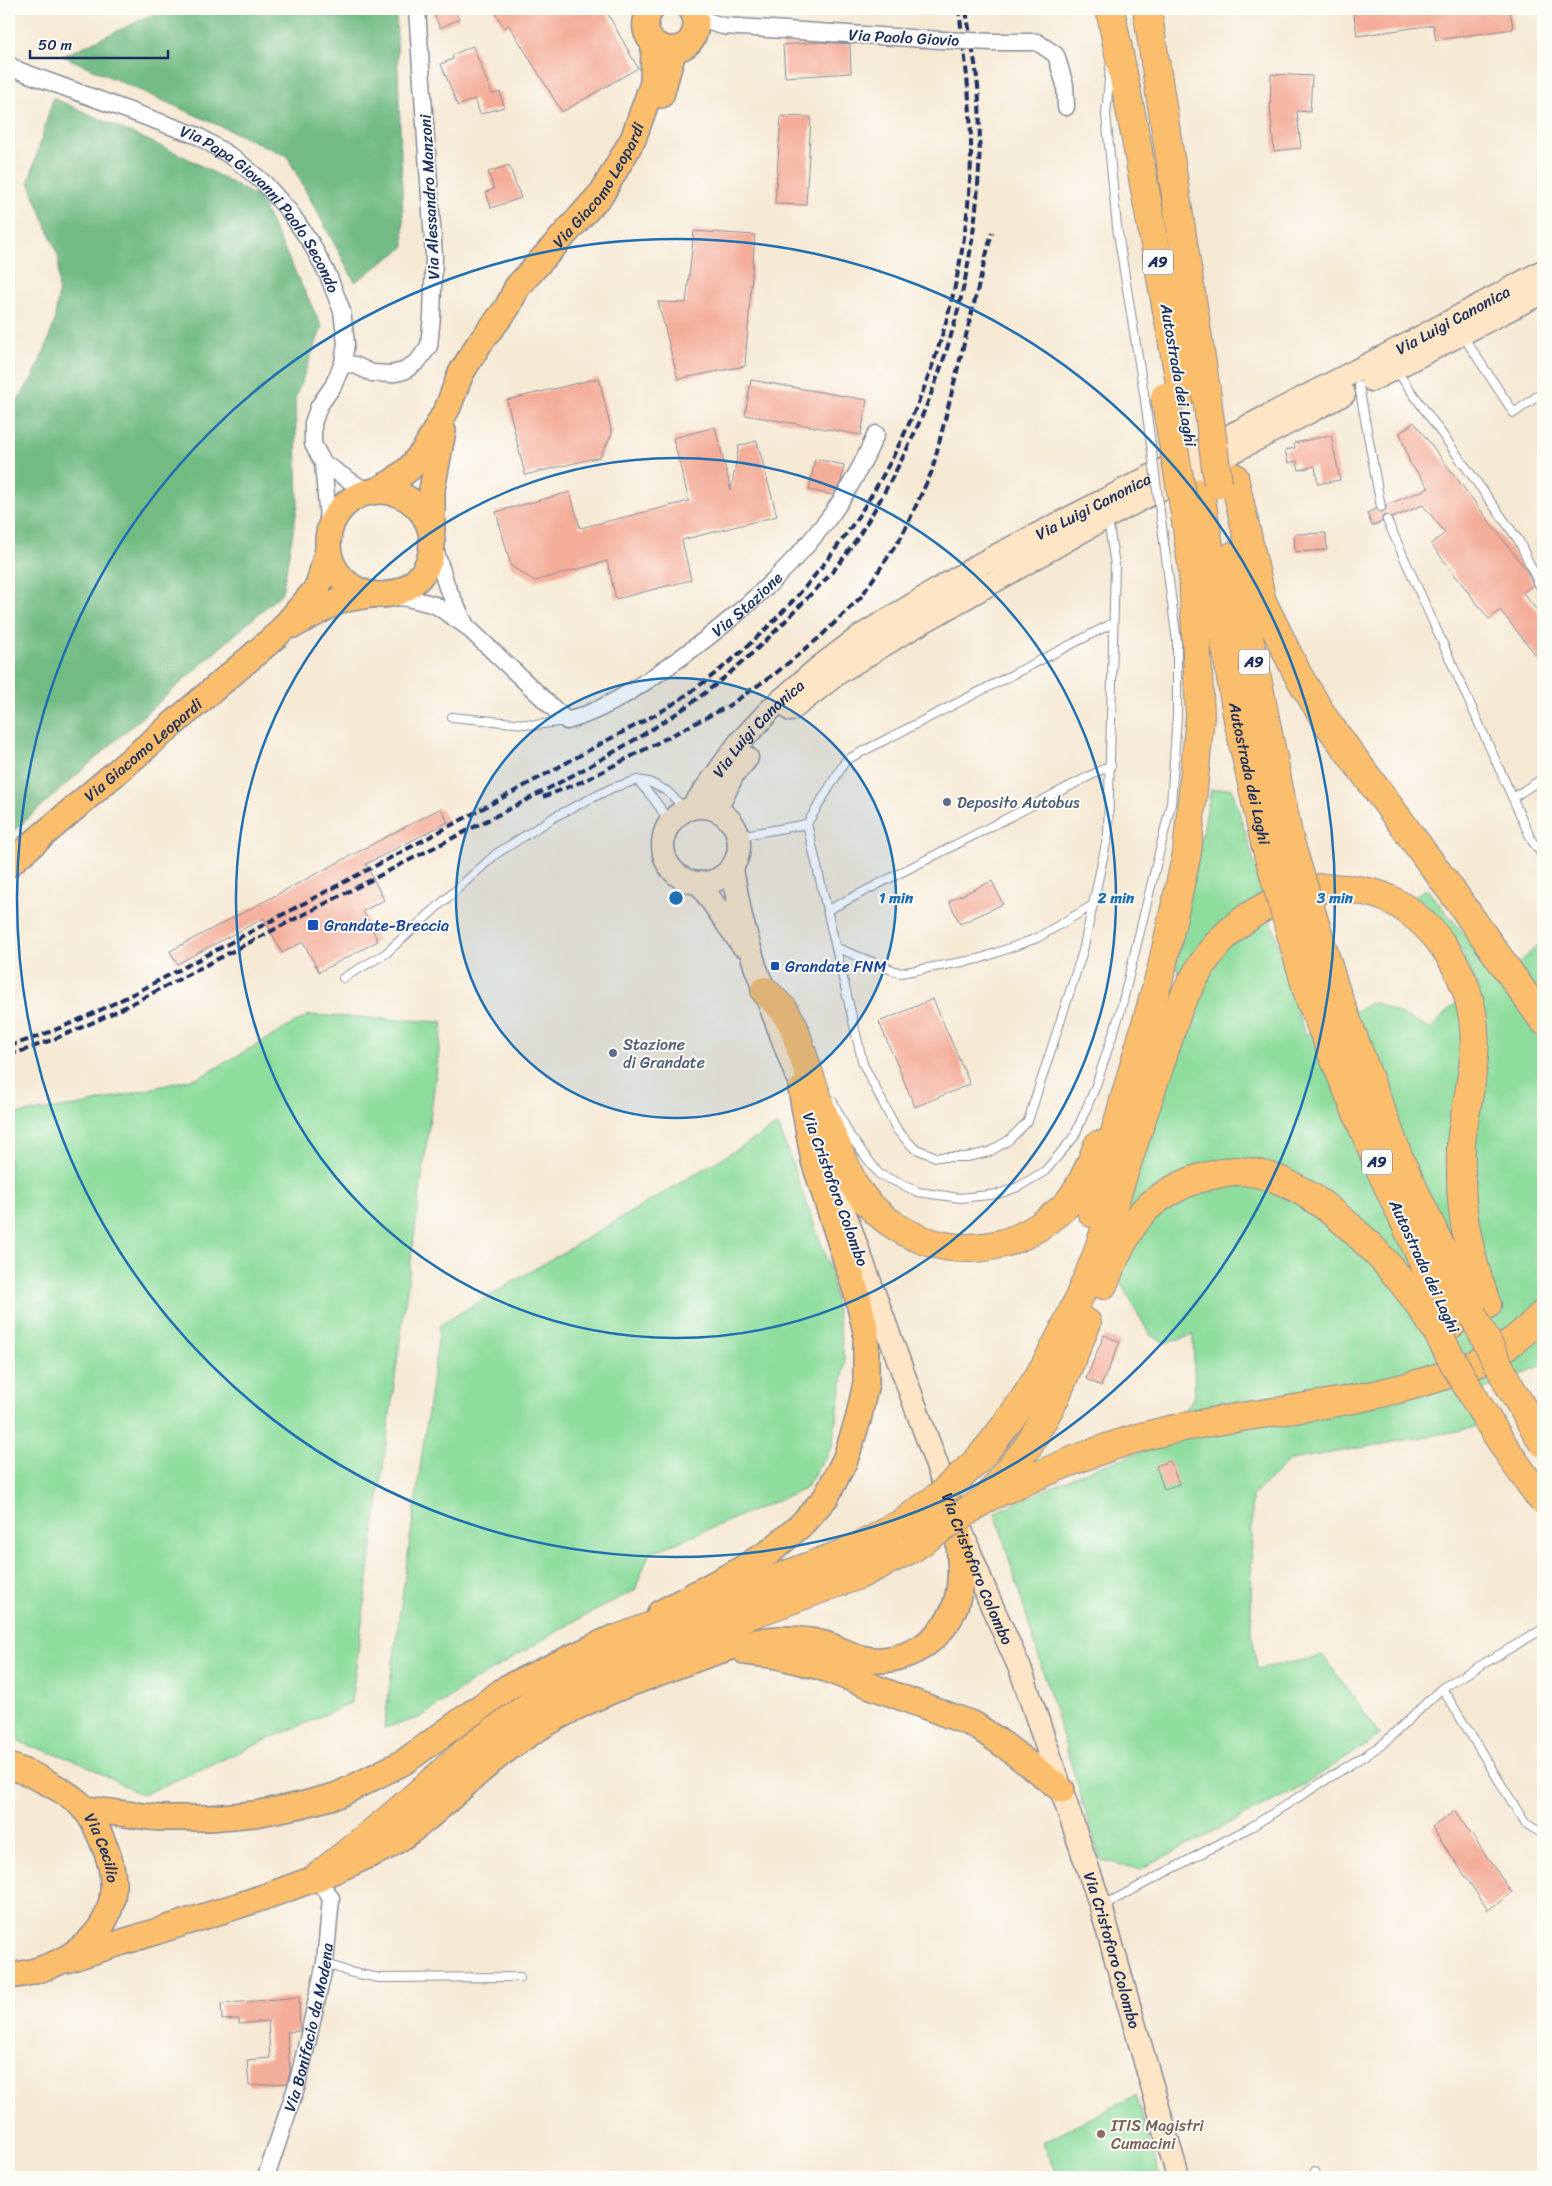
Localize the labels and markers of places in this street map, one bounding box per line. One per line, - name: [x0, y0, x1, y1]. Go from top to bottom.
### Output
- place label: Deposito Autobus: [957, 788, 1080, 817]
- marker: Deposito Autobus: [941, 796, 953, 808]
- centre of rings: [667, 889, 685, 907]
- place label: Grandate-Breccia: [324, 911, 449, 940]
- marker: Grandate-Breccia: [306, 918, 320, 932]
- place label: Grandate FNM: [785, 952, 886, 981]
- marker: Grandate FNM: [769, 960, 781, 972]
- place label: Stazione di Grandate: [623, 1030, 705, 1077]
- marker: Stazione di Grandate: [607, 1047, 619, 1059]
- place label: ITIS Magistri Cumacini: [1110, 2111, 1204, 2158]
- marker: ITIS Magistri Cumacini: [1095, 2128, 1107, 2140]

